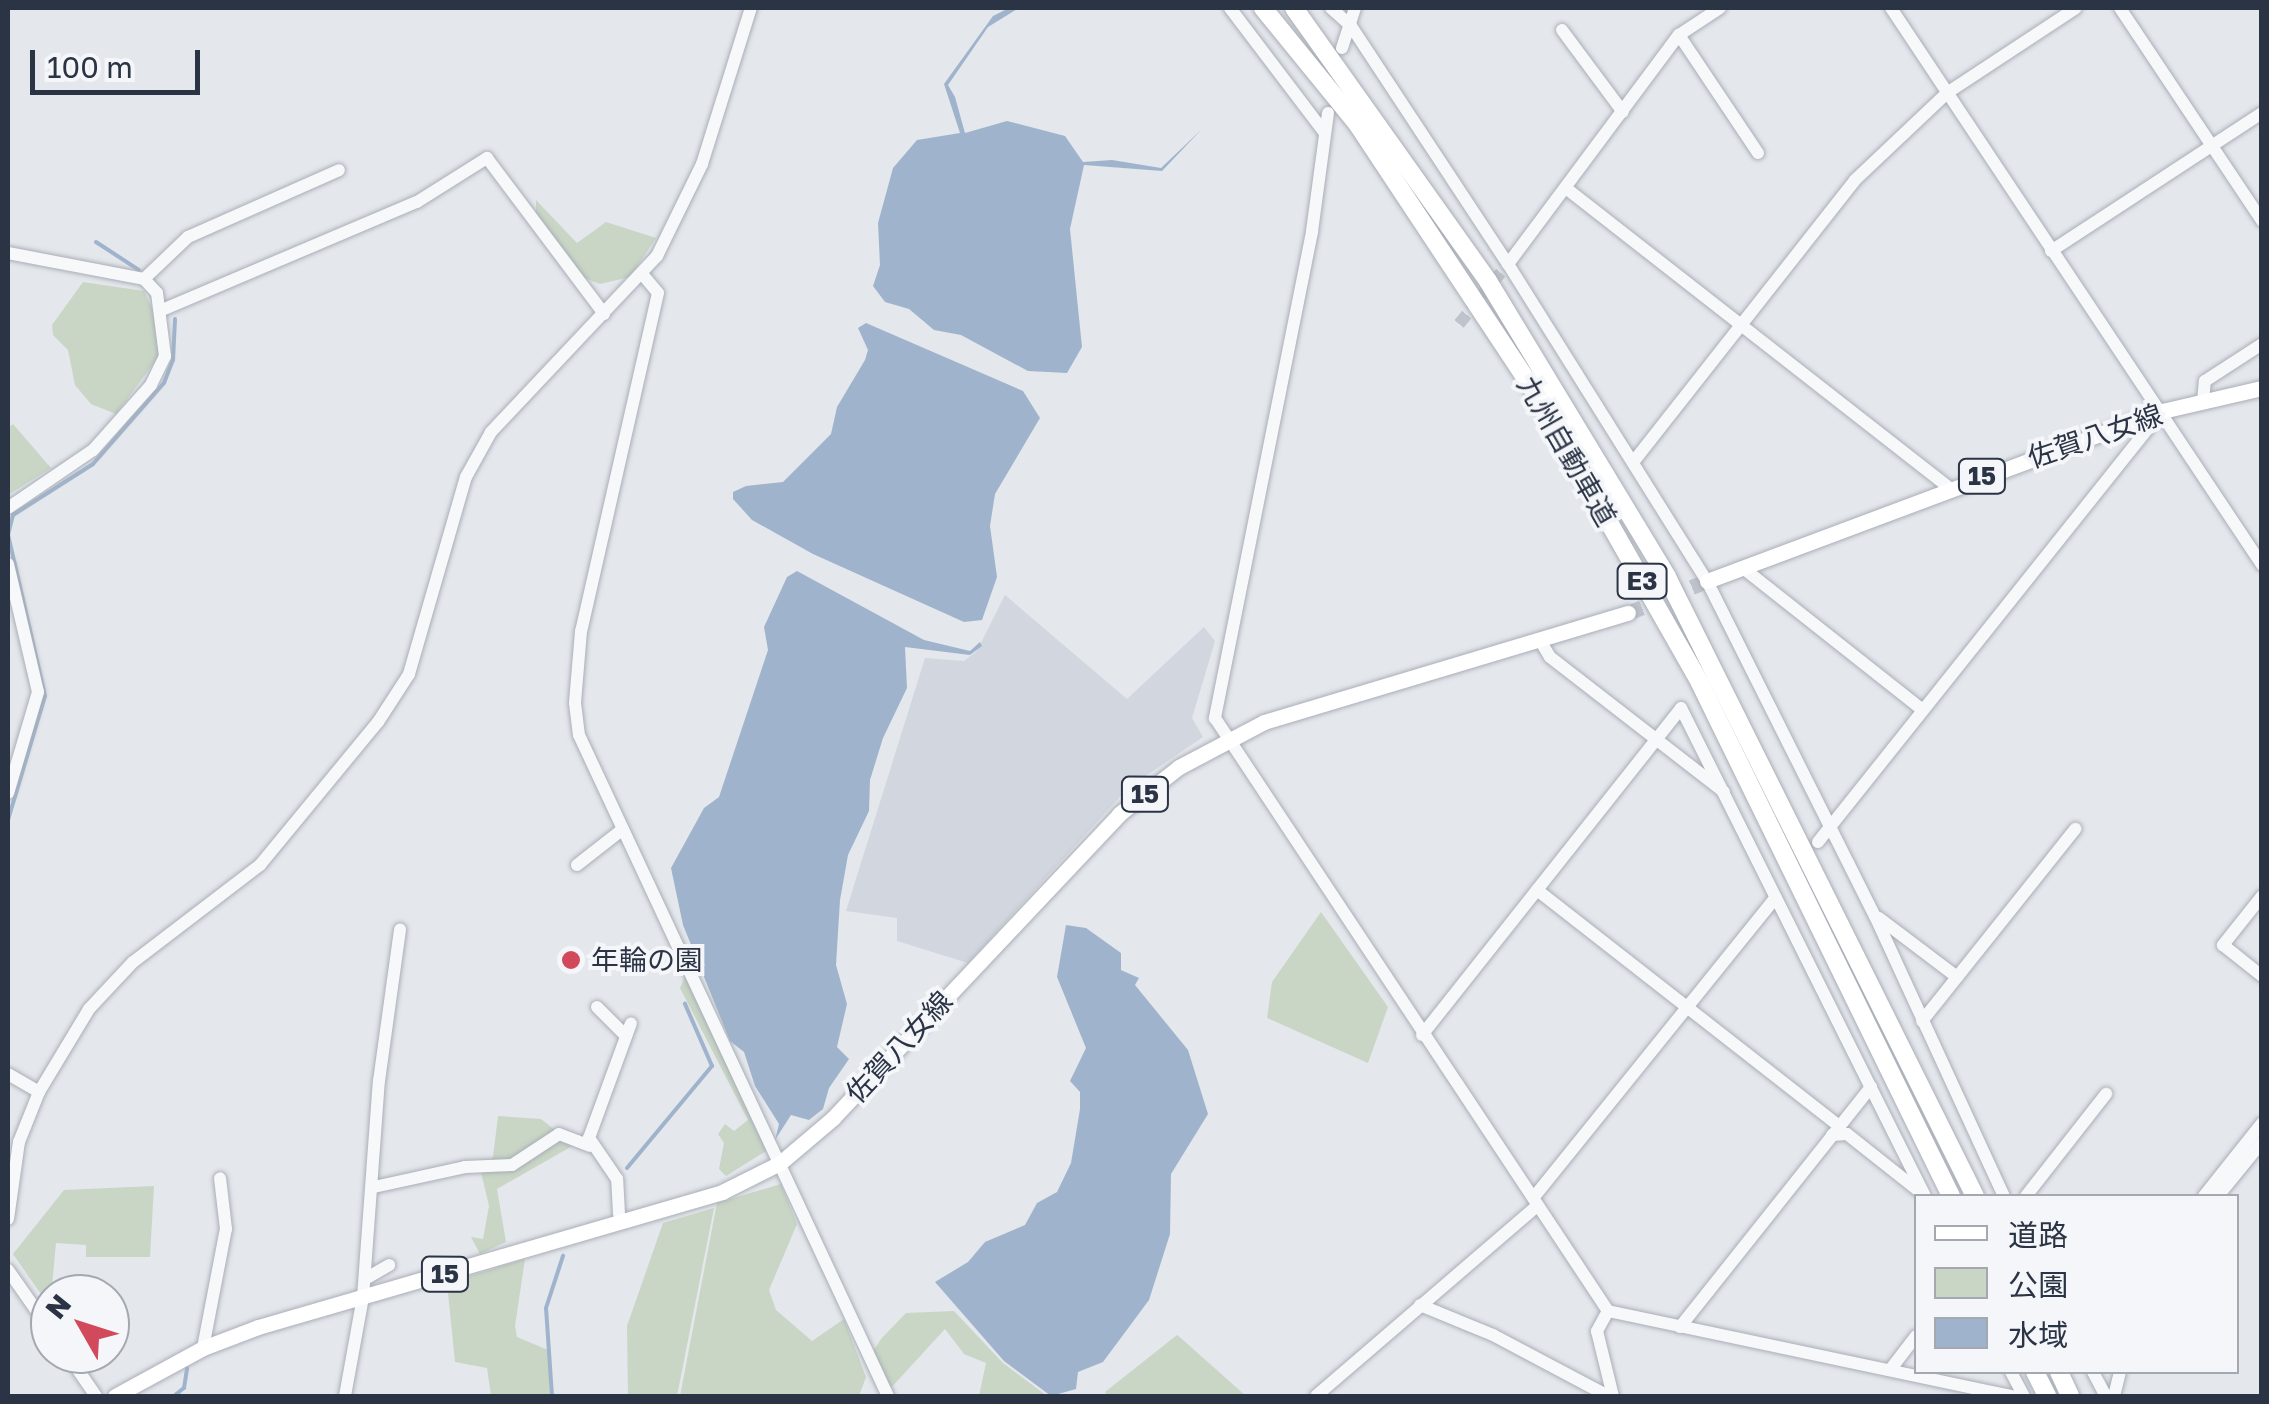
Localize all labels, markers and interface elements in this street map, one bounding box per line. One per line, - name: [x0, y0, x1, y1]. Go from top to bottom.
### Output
- scale bar: [35, 30, 205, 92]
- text: 100 m: [47, 49, 133, 85]
- street label: 九州自動車道: [1510, 370, 1624, 532]
- street label: 佐賀八女線: [2023, 397, 2167, 475]
- road number: 15: [1957, 456, 2007, 496]
- road number: E3: [1614, 561, 1670, 601]
- road number: 15: [1120, 774, 1170, 814]
- place label: 年輪の園: [591, 943, 703, 977]
- marker: 年輪の園: [560, 949, 582, 971]
- street label: 佐賀八女線: [839, 984, 959, 1110]
- legend: [1914, 1194, 2239, 1374]
- text: 道路: [2008, 1217, 2068, 1253]
- road number: 15: [420, 1254, 470, 1294]
- text: 公園: [2008, 1267, 2068, 1303]
- north arrow: [30, 1274, 130, 1374]
- text: N: [38, 1287, 77, 1325]
- text: 水域: [2008, 1317, 2068, 1353]

